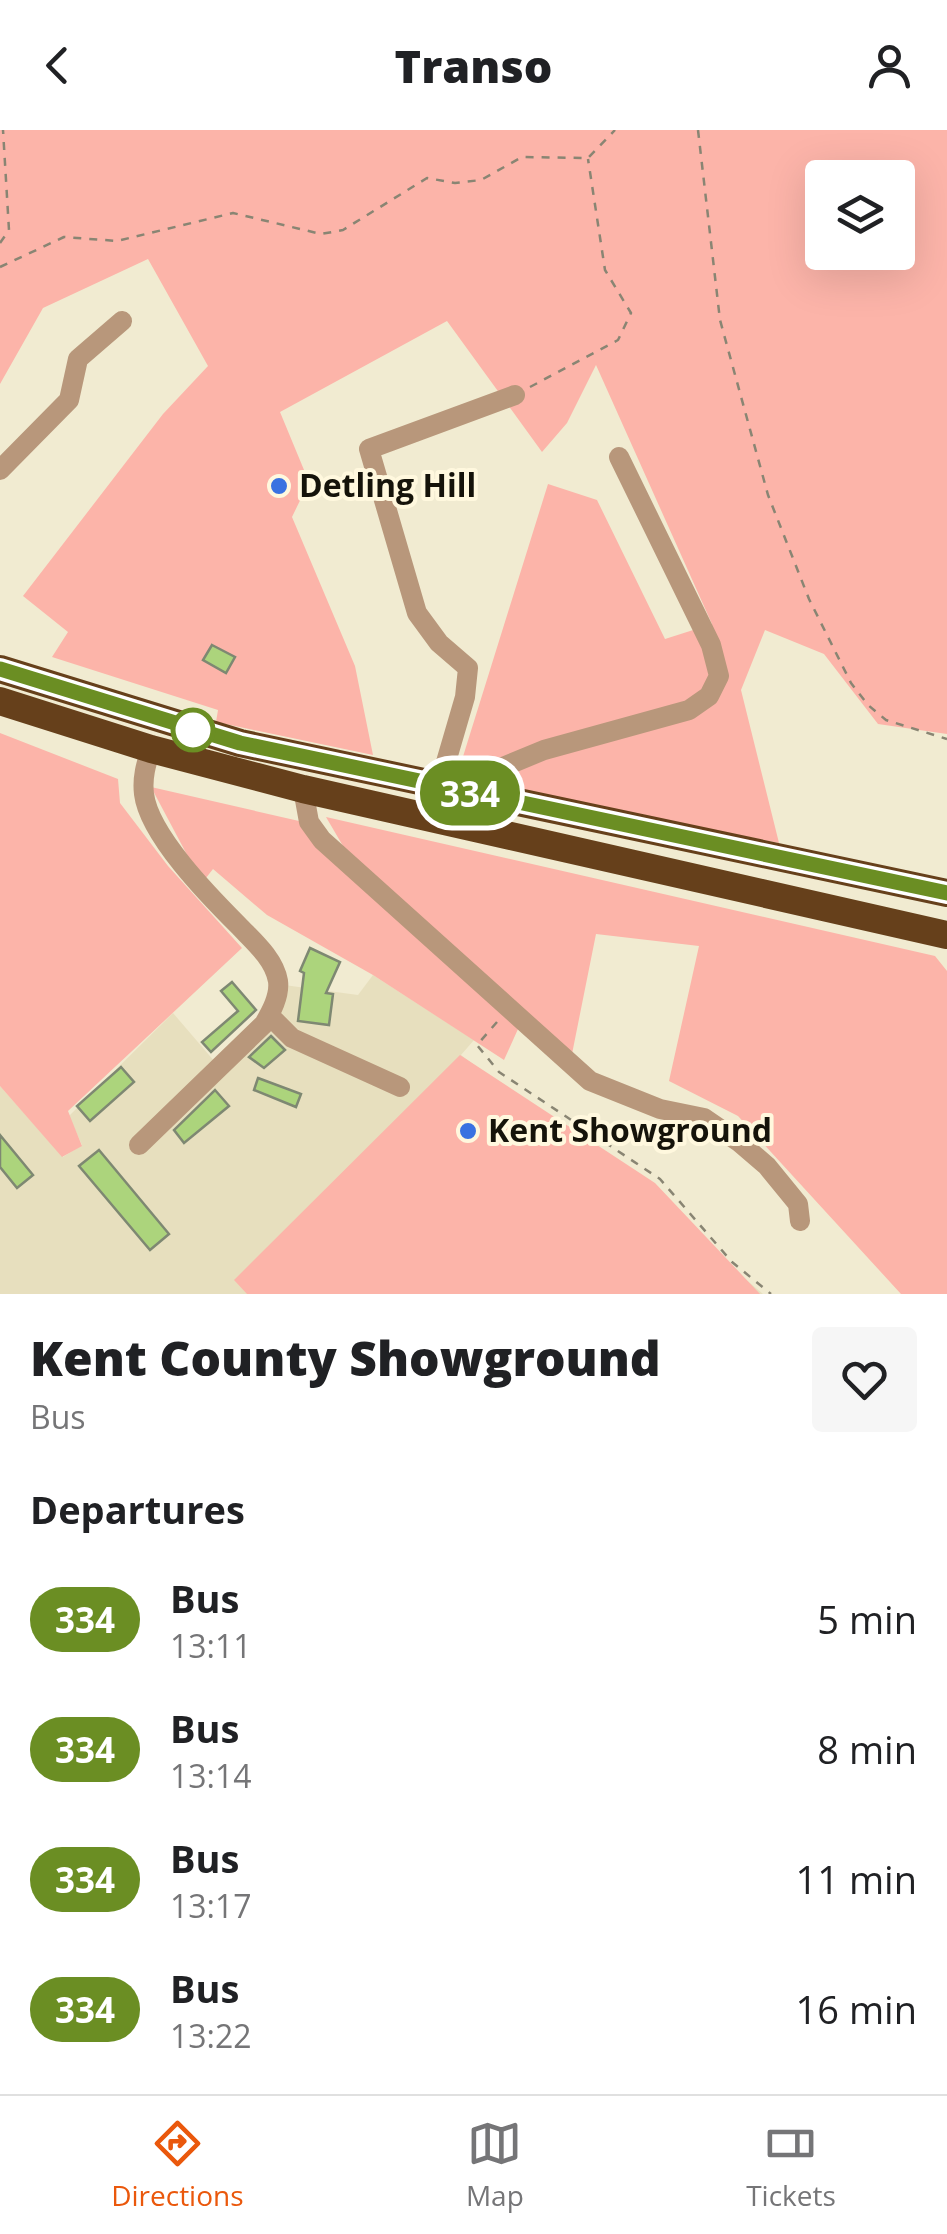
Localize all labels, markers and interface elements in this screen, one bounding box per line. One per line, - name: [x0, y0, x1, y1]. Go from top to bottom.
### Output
- text: Transo: [395, 35, 552, 96]
- icon: back: [30, 38, 85, 93]
- icon: person: [862, 38, 917, 93]
- map controls: [805, 160, 915, 270]
- button: layers: [805, 160, 915, 270]
- place label: Detling Hill: [299, 463, 476, 506]
- marker: Detling Hill: [268, 475, 290, 497]
- unlabelled marker: [172, 709, 214, 751]
- line badge: 334: [412, 760, 528, 826]
- text: 334: [440, 770, 500, 817]
- place label: Kent Showground: [488, 1108, 772, 1151]
- marker: Kent Showground: [457, 1120, 479, 1142]
- text: Kent County Showground: [30, 1325, 661, 1390]
- button: heart: [812, 1327, 917, 1432]
- text: Bus: [30, 1395, 86, 1438]
- text: Departures: [30, 1483, 245, 1535]
- text: Bus: [170, 1572, 239, 1624]
- text: 5 min: [817, 1593, 917, 1645]
- text: 334: [55, 1596, 115, 1643]
- text: 13:11: [170, 1624, 252, 1667]
- text: Bus: [170, 1702, 239, 1754]
- text: 8 min: [817, 1723, 917, 1775]
- text: 334: [55, 1726, 115, 1773]
- text: 13:14: [170, 1754, 252, 1797]
- text: Bus: [170, 1832, 239, 1884]
- text: 11 min: [796, 1853, 917, 1905]
- text: 334: [55, 1856, 115, 1903]
- text: 13:17: [170, 1884, 252, 1927]
- text: Bus: [170, 1962, 239, 2014]
- text: 16 min: [796, 1983, 917, 2035]
- text: 334: [55, 1986, 115, 2033]
- text: 13:22: [170, 2014, 252, 2057]
- tab: Directions: [111, 2116, 244, 2214]
- tab: Map: [466, 2116, 524, 2214]
- tab: Tickets: [746, 2116, 836, 2214]

